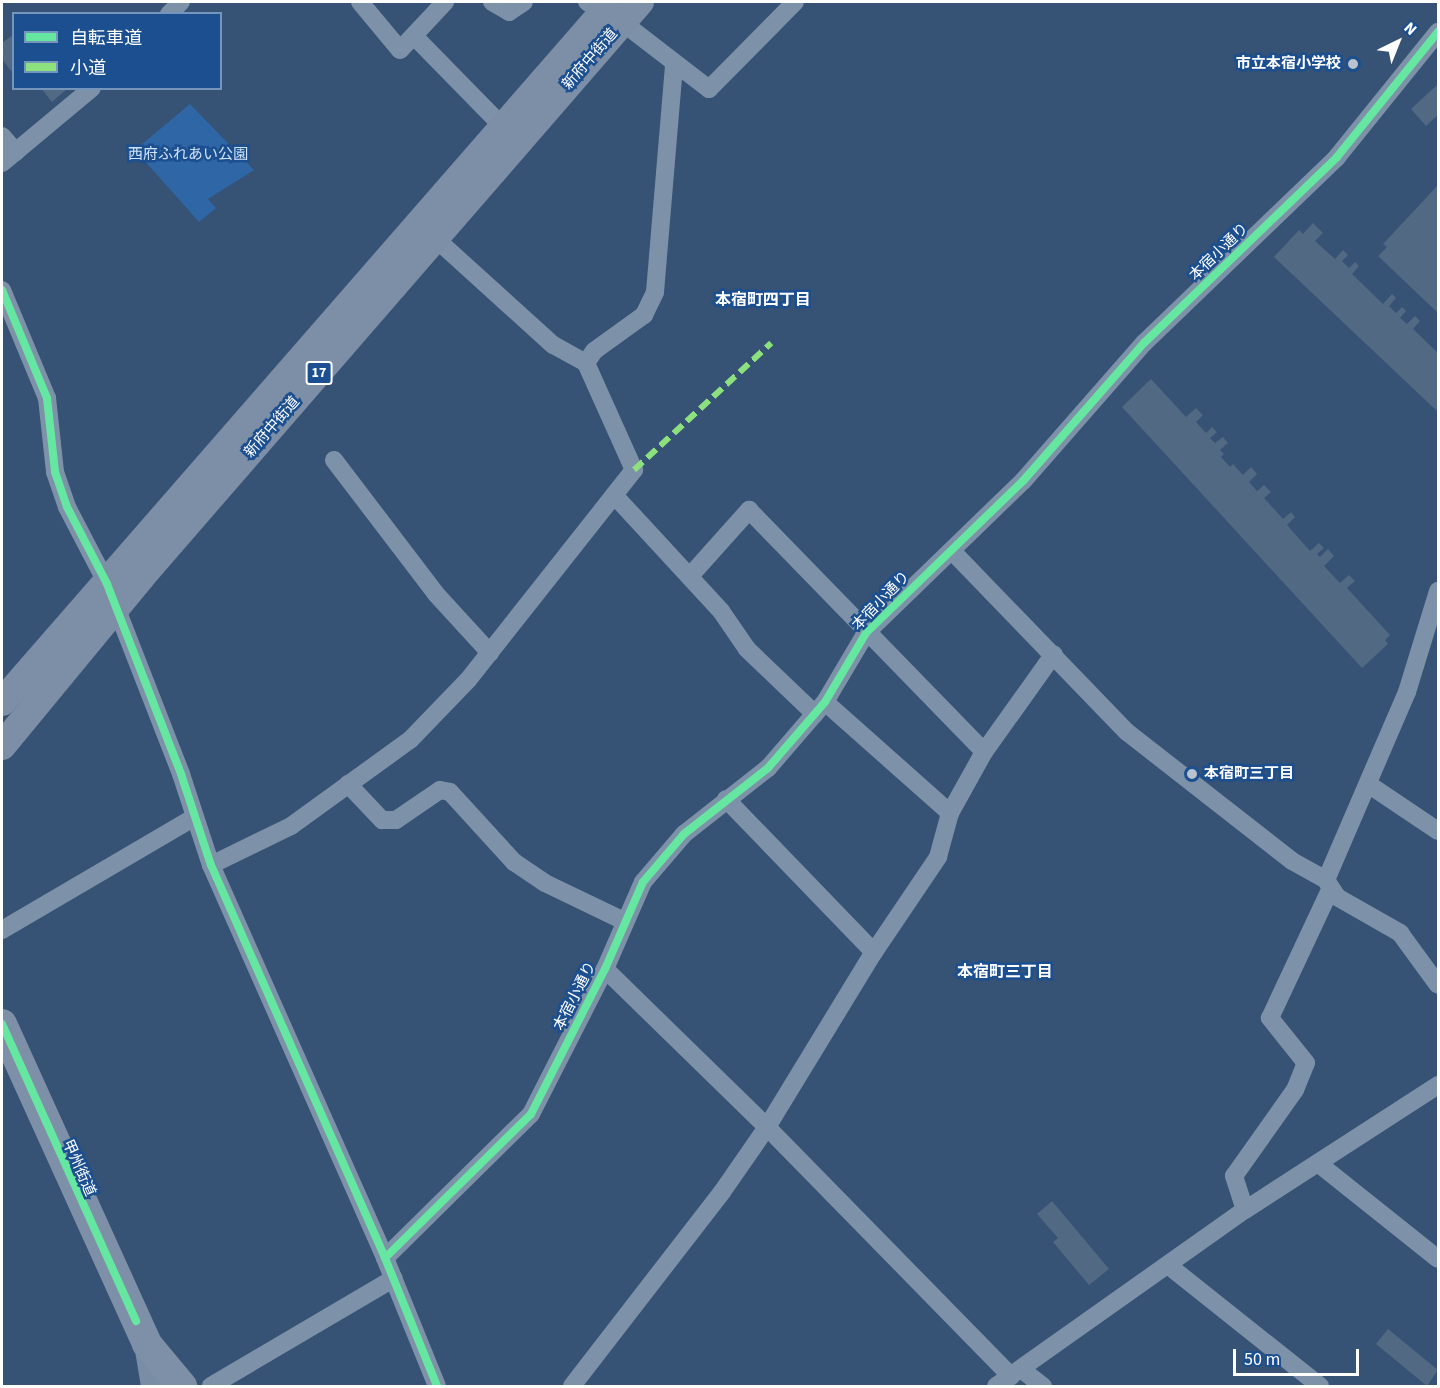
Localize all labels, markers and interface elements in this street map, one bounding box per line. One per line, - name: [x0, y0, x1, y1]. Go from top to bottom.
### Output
- legend: [12, 12, 222, 90]
- north arrow: [1368, 12, 1428, 72]
- text: N: [1399, 17, 1422, 41]
- street label: 新府中街道: [559, 25, 621, 93]
- text: 自転車道: [70, 26, 142, 51]
- place label: 市立本宿小学校: [1236, 55, 1341, 73]
- text: 小道: [70, 56, 106, 81]
- marker: 市立本宿小学校: [1346, 57, 1360, 71]
- park label: 西府ふれあい公園: [128, 146, 248, 164]
- street label: 本宿小通り: [1186, 219, 1252, 285]
- district label: 本宿町四丁目: [715, 290, 811, 310]
- road number: 17: [306, 362, 332, 384]
- street label: 新府中街道: [241, 393, 303, 461]
- street label: 本宿小通り: [848, 568, 914, 634]
- place label: 本宿町三丁目: [1204, 765, 1294, 783]
- marker: 本宿町三丁目: [1185, 767, 1199, 781]
- street label: 本宿小通り: [550, 959, 600, 1033]
- district label: 本宿町三丁目: [957, 962, 1053, 982]
- street label: 甲州街道: [59, 1137, 99, 1199]
- scale bar: [1236, 1337, 1362, 1375]
- text: 50 m: [1244, 1347, 1280, 1372]

